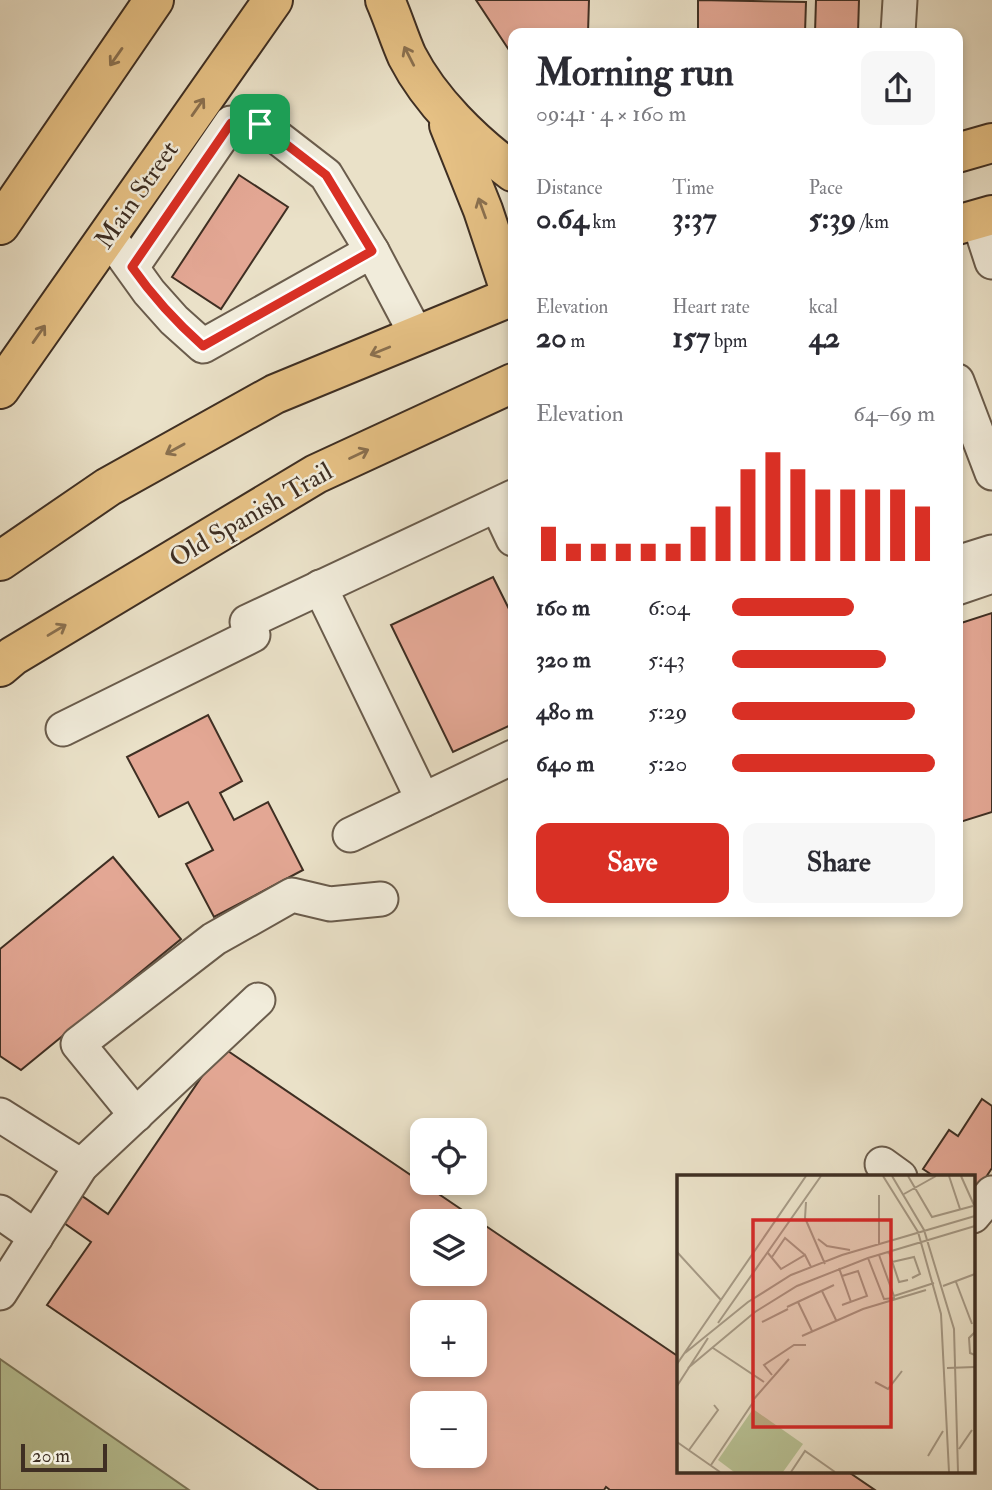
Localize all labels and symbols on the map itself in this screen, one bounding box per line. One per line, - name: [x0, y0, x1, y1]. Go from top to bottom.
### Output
- one-way arrow: [401, 46, 415, 67]
- one-way arrow: [109, 47, 123, 66]
- pin: [230, 94, 290, 154]
- one-way arrow: [191, 98, 205, 117]
- street label: Main Street: [88, 135, 186, 255]
- one-way arrow: [475, 198, 487, 220]
- one-way arrow: [32, 325, 46, 344]
- one-way arrow: [370, 345, 391, 358]
- one-way arrow: [165, 443, 186, 456]
- one-way arrow: [348, 447, 369, 460]
- street label: Old Spanish Trail: [164, 455, 339, 575]
- one-way arrow: [46, 623, 66, 637]
- inset map: [677, 1175, 974, 1472]
- scale bar: [21, 1441, 107, 1473]

